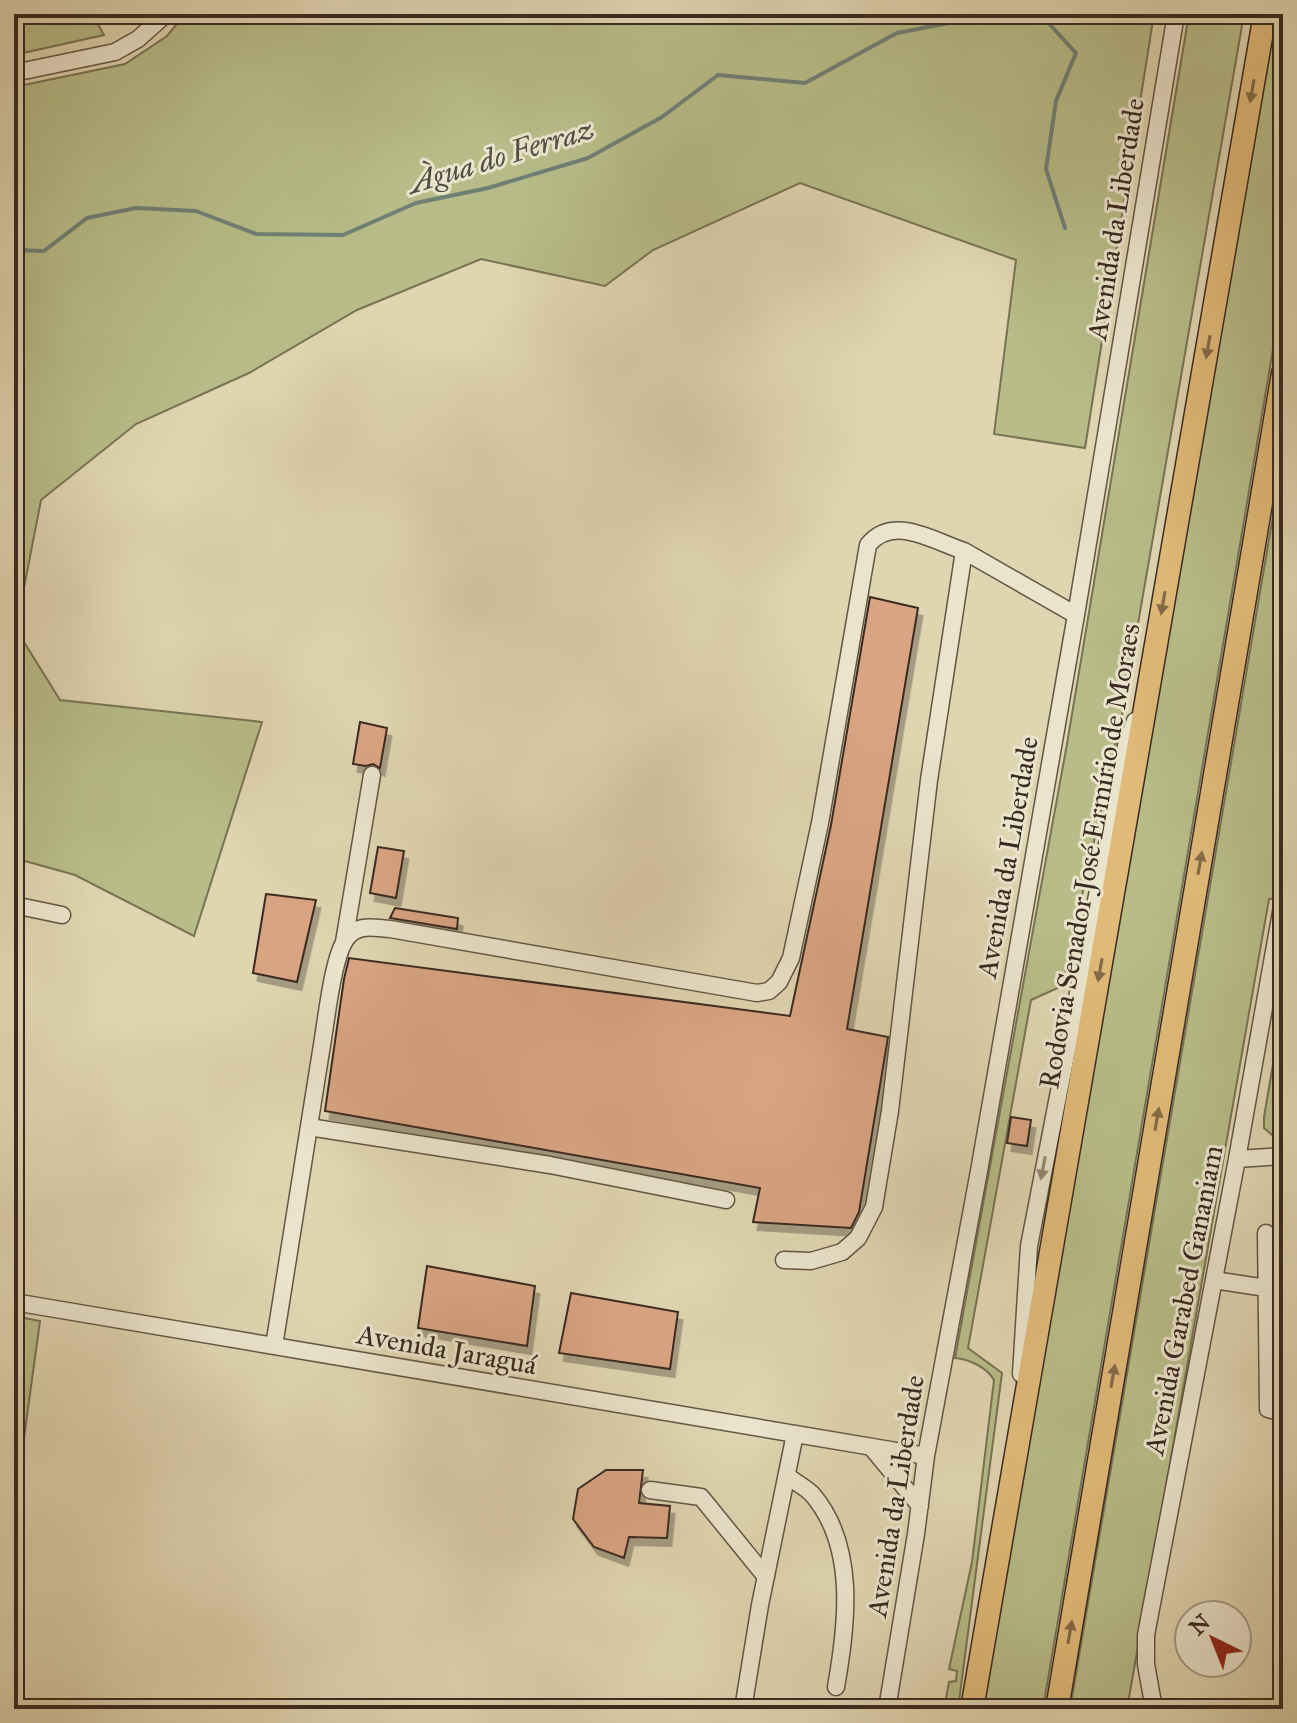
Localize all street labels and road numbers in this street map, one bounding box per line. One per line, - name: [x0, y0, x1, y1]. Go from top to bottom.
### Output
- street label: Avenida da Liberdade: [1079, 96, 1152, 344]
- street label: Rodovia Senador José Ermírio de Moraes: [1031, 620, 1148, 1092]
- street label: Avenida da Liberdade: [969, 734, 1046, 982]
- street label: Avenida Garabed Gananiam: [1136, 1142, 1231, 1459]
- street label: Avenida Jaraguá: [353, 1316, 540, 1383]
- street label: Avenida da Liberdade: [859, 1373, 932, 1621]

